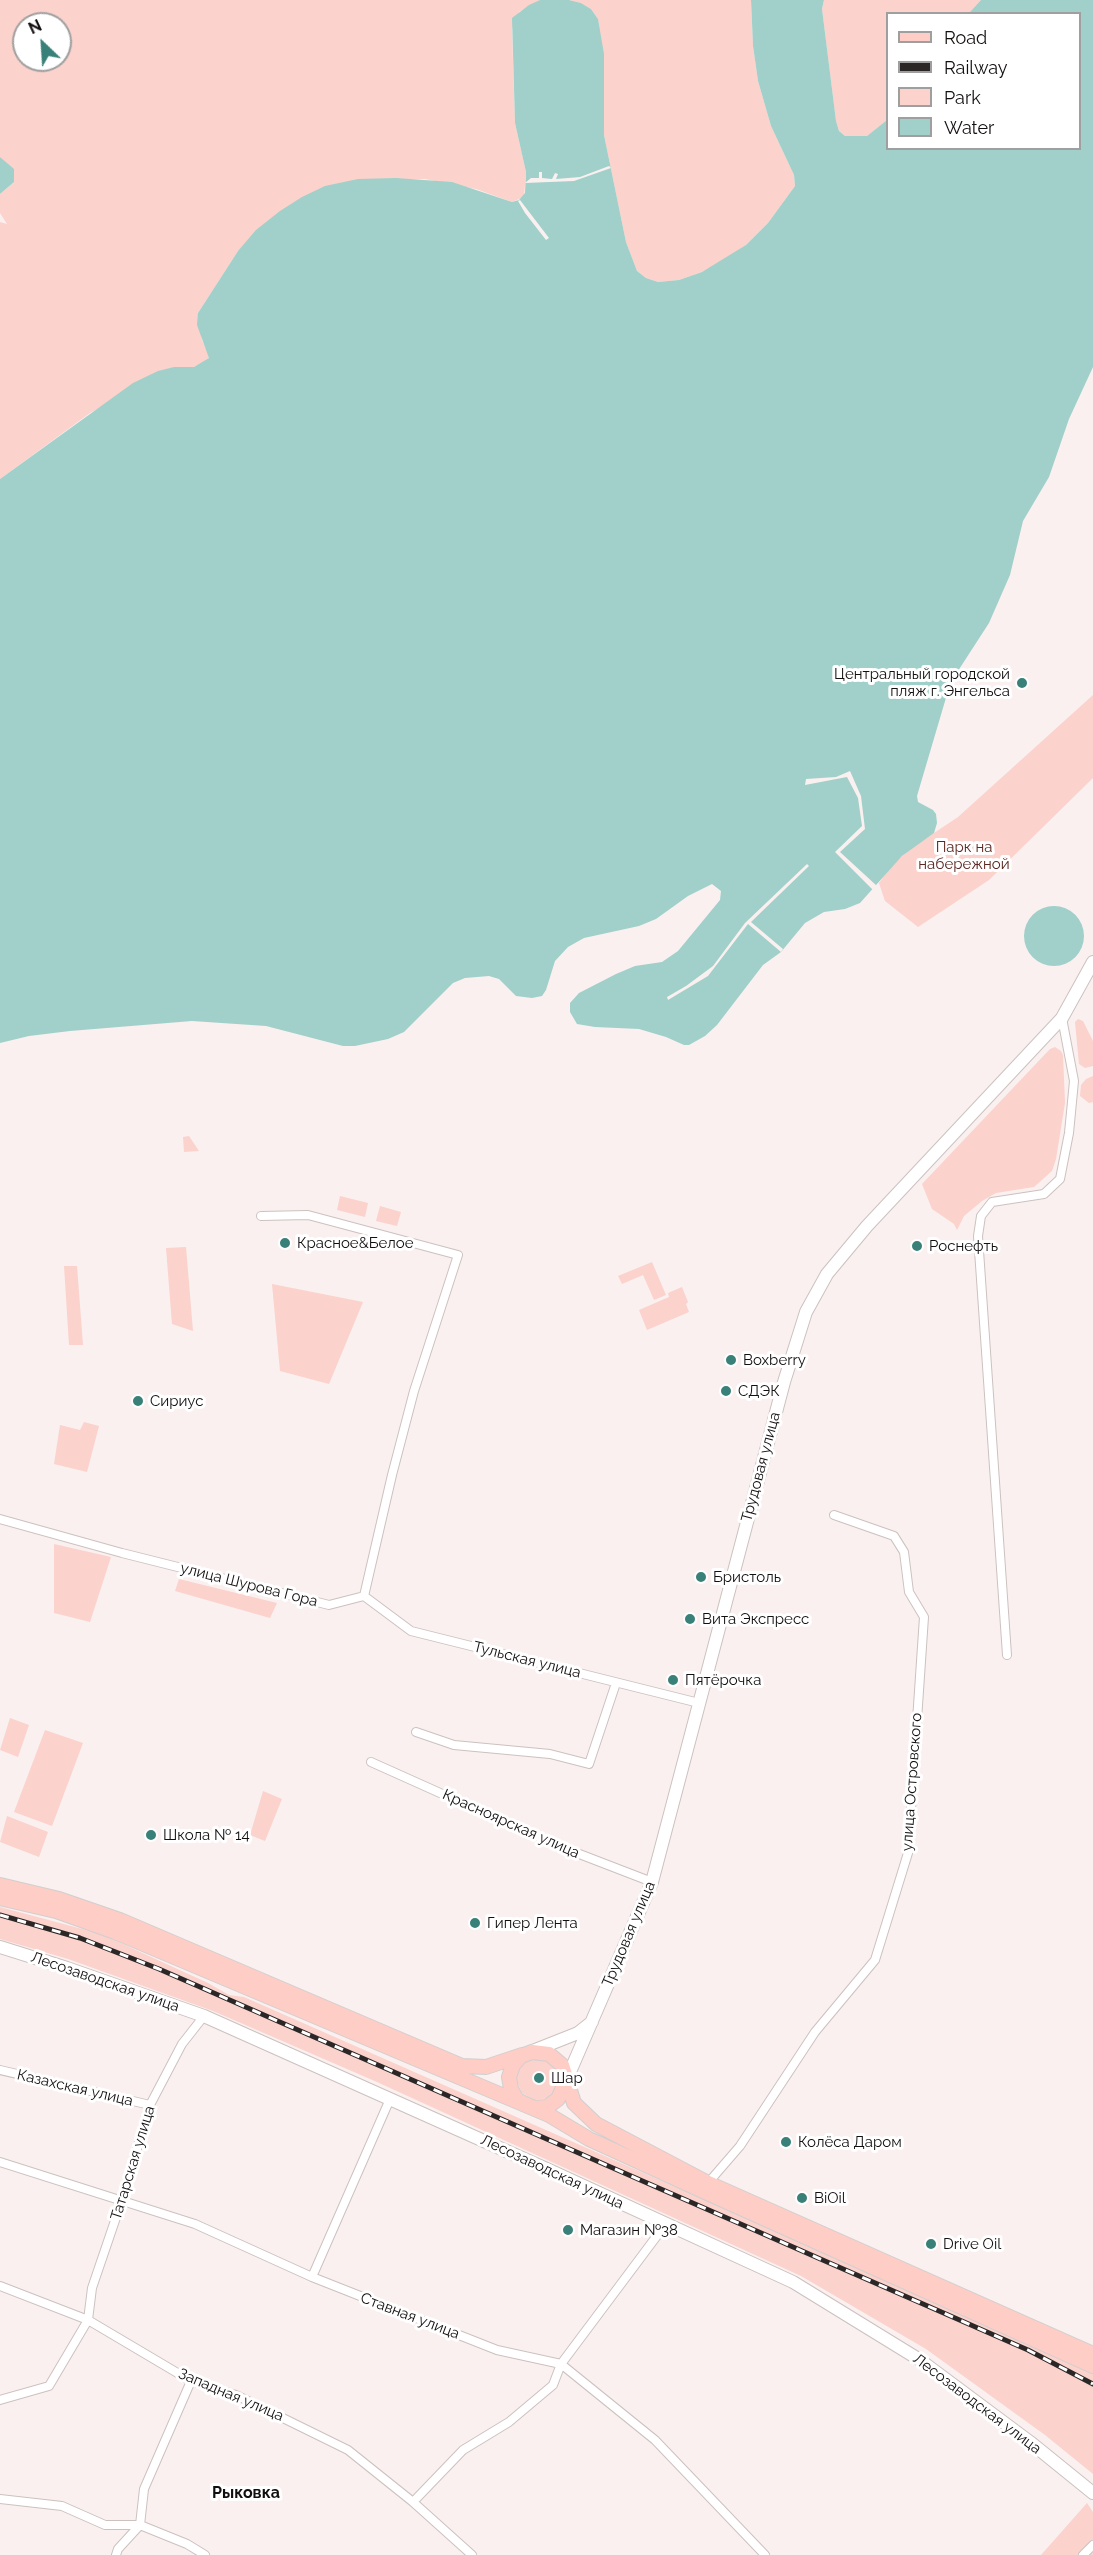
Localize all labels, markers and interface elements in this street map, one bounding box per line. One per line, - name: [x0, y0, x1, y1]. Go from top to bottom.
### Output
- north arrow: [12, 12, 72, 72]
- legend: [886, 12, 1081, 150]
- text: N: [25, 16, 45, 38]
- text: Road: [944, 27, 987, 48]
- text: Railway: [944, 57, 1008, 78]
- text: Park: [944, 87, 981, 108]
- text: Water: [944, 117, 994, 138]
- place label: Центральный городской пляж г. Энгельса: [834, 665, 1010, 700]
- marker: Центральный городской пляж г. Энгельса: [1015, 676, 1029, 690]
- park label: Парк на набережной: [918, 838, 1010, 873]
- place label: Красное&Белое: [297, 1234, 414, 1252]
- marker: Красное&Белое: [278, 1236, 292, 1250]
- place label: Роснефть: [929, 1237, 998, 1255]
- marker: Роснефть: [910, 1239, 924, 1253]
- place label: Boxberry: [743, 1351, 806, 1369]
- marker: Boxberry: [724, 1353, 738, 1367]
- place label: СДЭК: [738, 1382, 780, 1400]
- marker: СДЭК: [719, 1384, 733, 1398]
- place label: Сириус: [150, 1392, 203, 1410]
- marker: Сириус: [131, 1394, 145, 1408]
- street label: Трудовая улица: [738, 1410, 784, 1524]
- street label: улица Шурова Гора: [178, 1559, 320, 1611]
- place label: Бристоль: [713, 1568, 781, 1586]
- marker: Бристоль: [694, 1570, 708, 1584]
- place label: Вита Экспресс: [702, 1610, 809, 1628]
- marker: Вита Экспресс: [683, 1612, 697, 1626]
- street label: Тульская улица: [471, 1638, 583, 1682]
- place label: Пятёрочка: [685, 1671, 761, 1689]
- marker: Пятёрочка: [666, 1673, 680, 1687]
- street label: улица Островского: [898, 1712, 926, 1852]
- street label: Красноярская улица: [440, 1786, 582, 1862]
- place label: Школа № 14: [163, 1826, 250, 1844]
- marker: Школа № 14: [144, 1828, 158, 1842]
- street label: Трудовая улица: [599, 1879, 659, 1989]
- place label: Гипер Лента: [487, 1914, 578, 1932]
- marker: Гипер Лента: [468, 1916, 482, 1930]
- street label: Лесозаводская улица: [28, 1948, 182, 2016]
- street label: Казахская улица: [15, 2066, 135, 2110]
- place label: Шар: [551, 2069, 583, 2087]
- marker: Шар: [532, 2071, 546, 2085]
- street label: Татарская улица: [107, 2104, 159, 2222]
- street label: Лесозаводская улица: [478, 2131, 626, 2213]
- place label: Колёса Даром: [798, 2133, 902, 2151]
- marker: Колёса Даром: [779, 2135, 793, 2149]
- place label: BiOil: [814, 2189, 846, 2207]
- marker: BiOil: [795, 2191, 809, 2205]
- place label: Магазин №38: [580, 2221, 678, 2239]
- marker: Магазин №38: [561, 2223, 575, 2237]
- place label: Drive Oil: [943, 2235, 1001, 2253]
- marker: Drive Oil: [924, 2237, 938, 2251]
- street label: Ставная улица: [358, 2289, 462, 2343]
- street label: Лесозаводская улица: [909, 2350, 1045, 2458]
- street label: Западная улица: [176, 2365, 286, 2425]
- district label: Рыковка: [212, 2483, 280, 2503]

